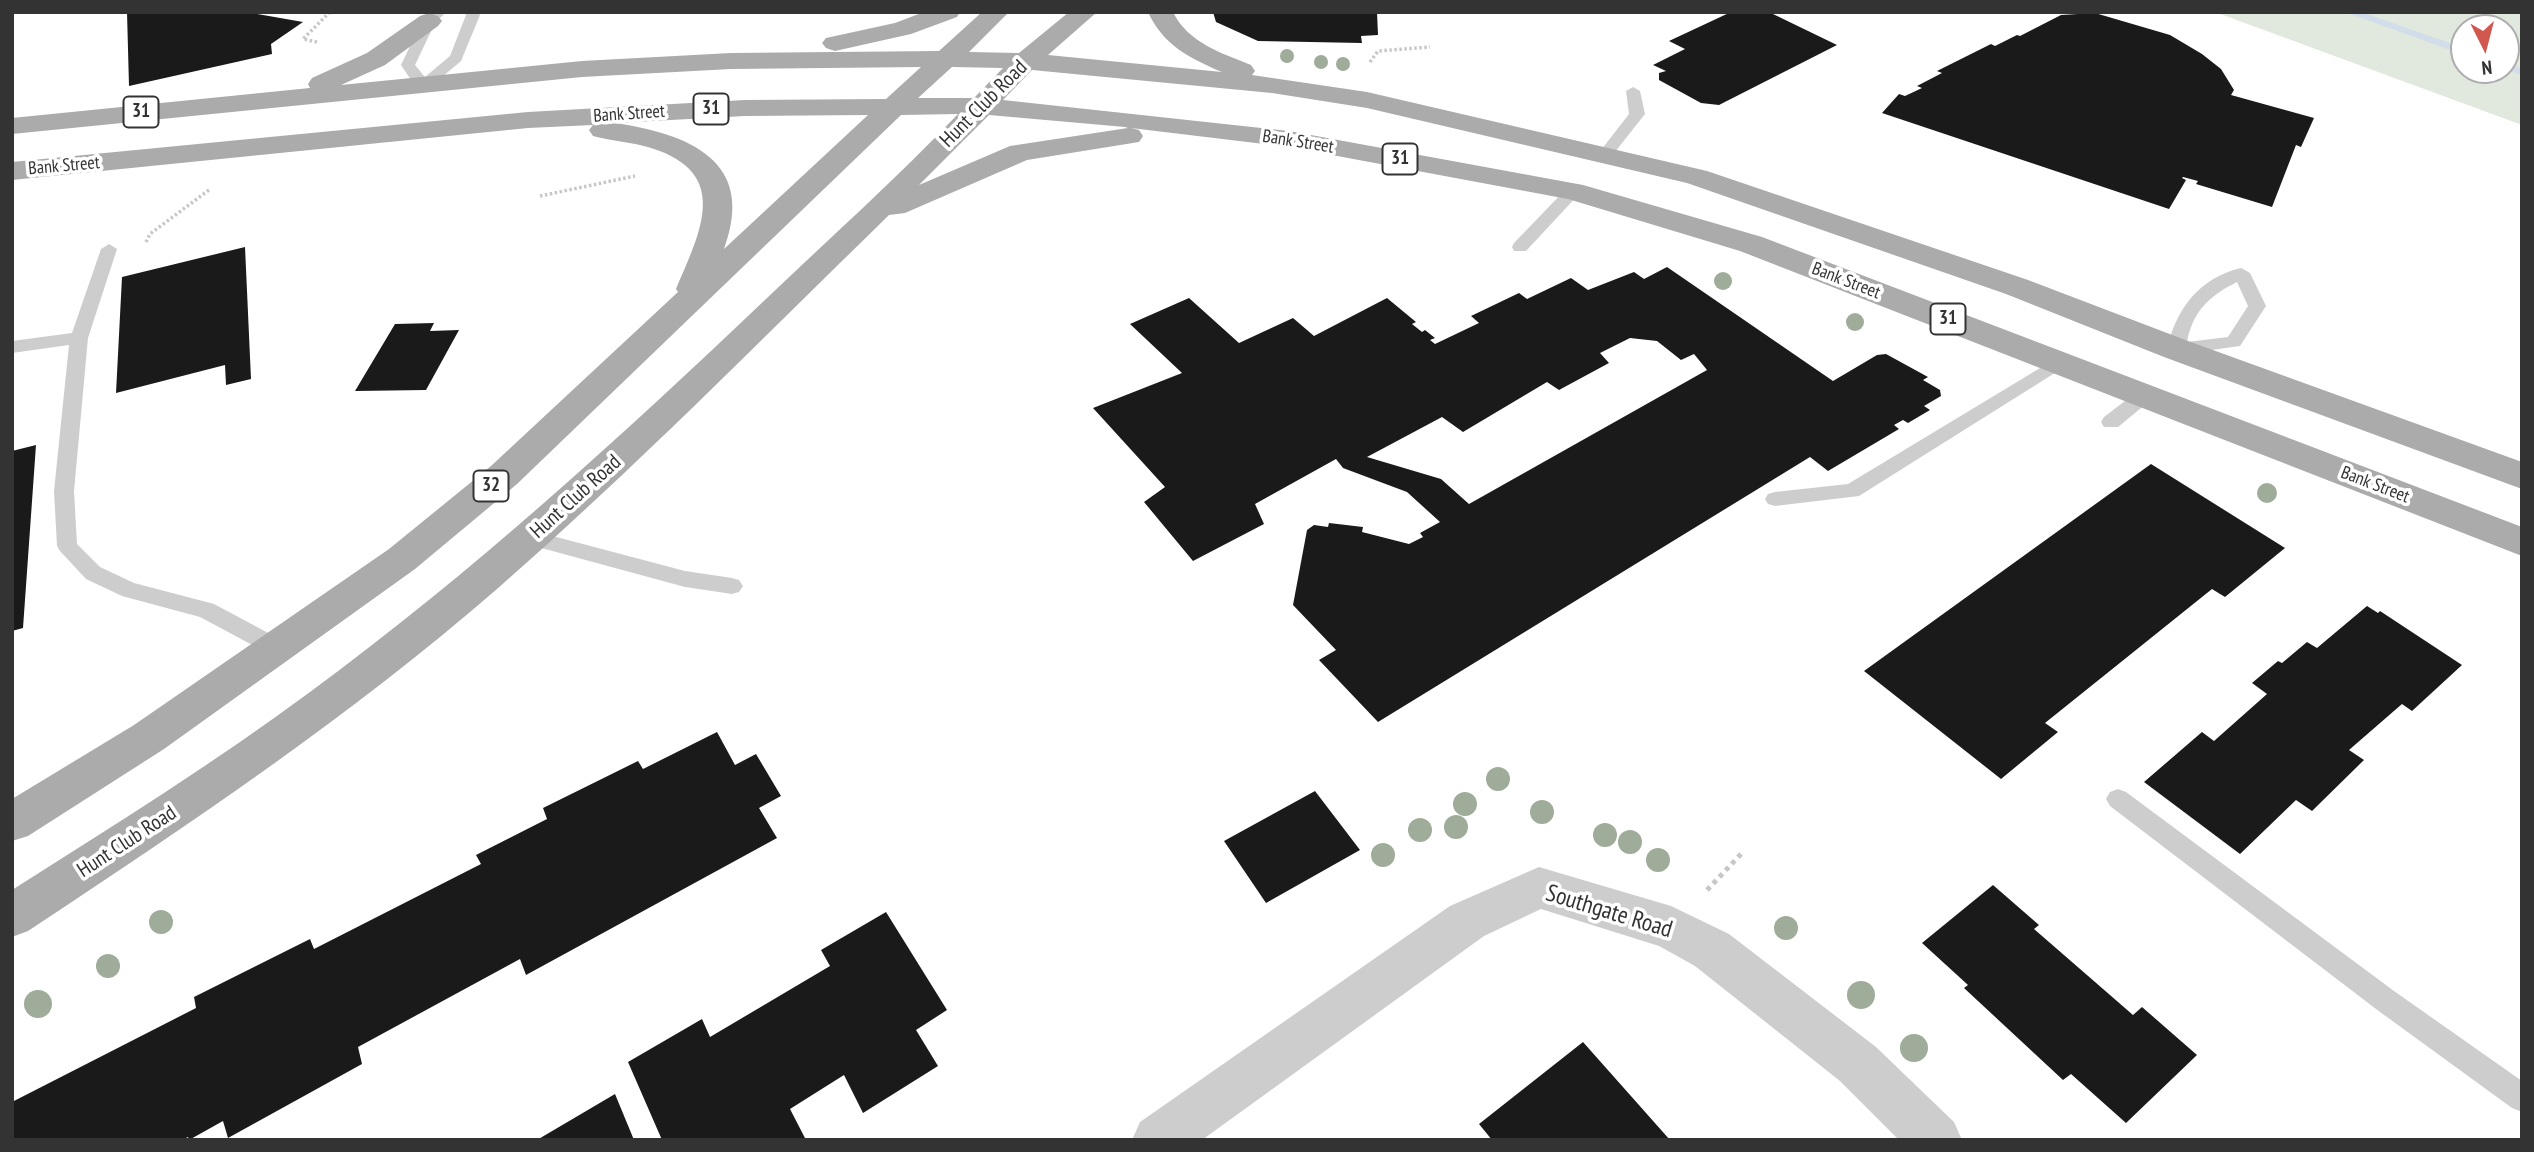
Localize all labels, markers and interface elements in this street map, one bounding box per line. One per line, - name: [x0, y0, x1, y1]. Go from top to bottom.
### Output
- north arrow: [2450, 14, 2520, 84]
- street label: Hunt Club Road: [935, 55, 1033, 153]
- text: N: [2481, 55, 2493, 80]
- road number: 31: [694, 94, 728, 124]
- road number: 31: [124, 96, 158, 128]
- street label: Bank Street: [593, 101, 665, 127]
- street label: Bank Street: [1261, 126, 1335, 158]
- road number: 31: [1382, 144, 1418, 174]
- street label: Bank Street: [27, 152, 101, 180]
- street label: Bank Street: [1809, 258, 1883, 304]
- road number: 31: [1930, 304, 1966, 334]
- street label: Hunt Club Road: [526, 450, 626, 544]
- street label: Bank Street: [2338, 462, 2412, 508]
- road number: 32: [474, 471, 508, 502]
- street label: Hunt Club Road: [73, 801, 181, 883]
- street label: Southgate Road: [1542, 879, 1676, 945]

